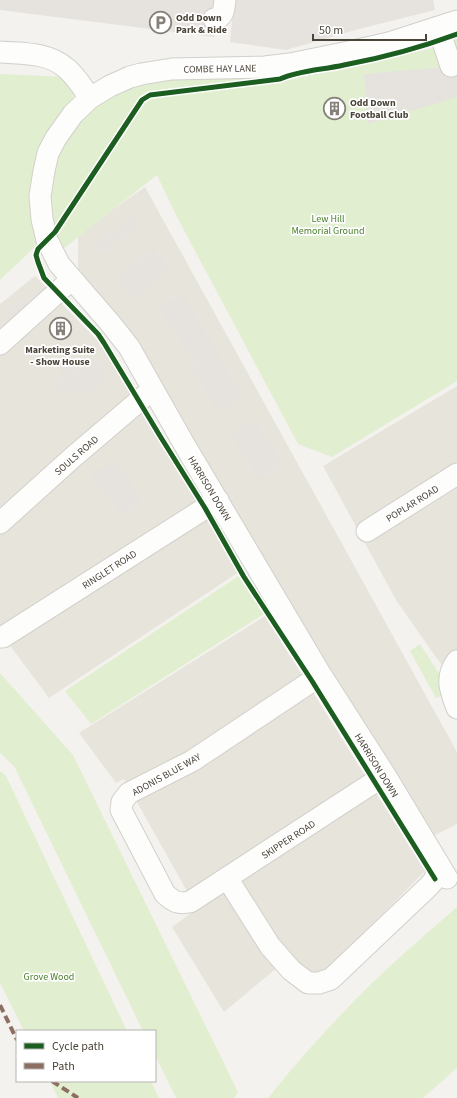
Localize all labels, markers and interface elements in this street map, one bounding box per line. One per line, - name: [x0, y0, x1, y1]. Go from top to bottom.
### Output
- parking icon: Odd Down Park & Ride: [148, 10, 174, 36]
- place label: Odd Down Park & Ride: [176, 11, 227, 37]
- scale bar: [313, 16, 426, 42]
- text: 50 m: [319, 22, 343, 39]
- street label: COMBE HAY LANE: [183, 61, 257, 77]
- building icon: Odd Down Football Club: [321, 95, 347, 121]
- place label: Odd Down Football Club: [350, 96, 409, 122]
- park label: Lew Hill Memorial Ground: [292, 212, 364, 238]
- building icon: Marketing Suite - Show House: [47, 316, 73, 342]
- place label: Marketing Suite - Show House: [25, 343, 95, 369]
- street label: SOULS ROAD: [52, 433, 102, 479]
- street label: HARRISON DOWN: [184, 453, 234, 524]
- street label: POPLAR ROAD: [383, 482, 442, 526]
- street label: RINGLET ROAD: [80, 547, 139, 593]
- street label: HARRISON DOWN: [351, 731, 402, 800]
- street label: ADONIS BLUE WAY: [130, 750, 204, 800]
- street label: SKIPPER ROAD: [259, 817, 318, 863]
- park label: Grove Wood: [24, 970, 74, 984]
- legend: [16, 1030, 156, 1082]
- text: Cycle path: [52, 1038, 104, 1055]
- text: Path: [52, 1058, 75, 1075]

